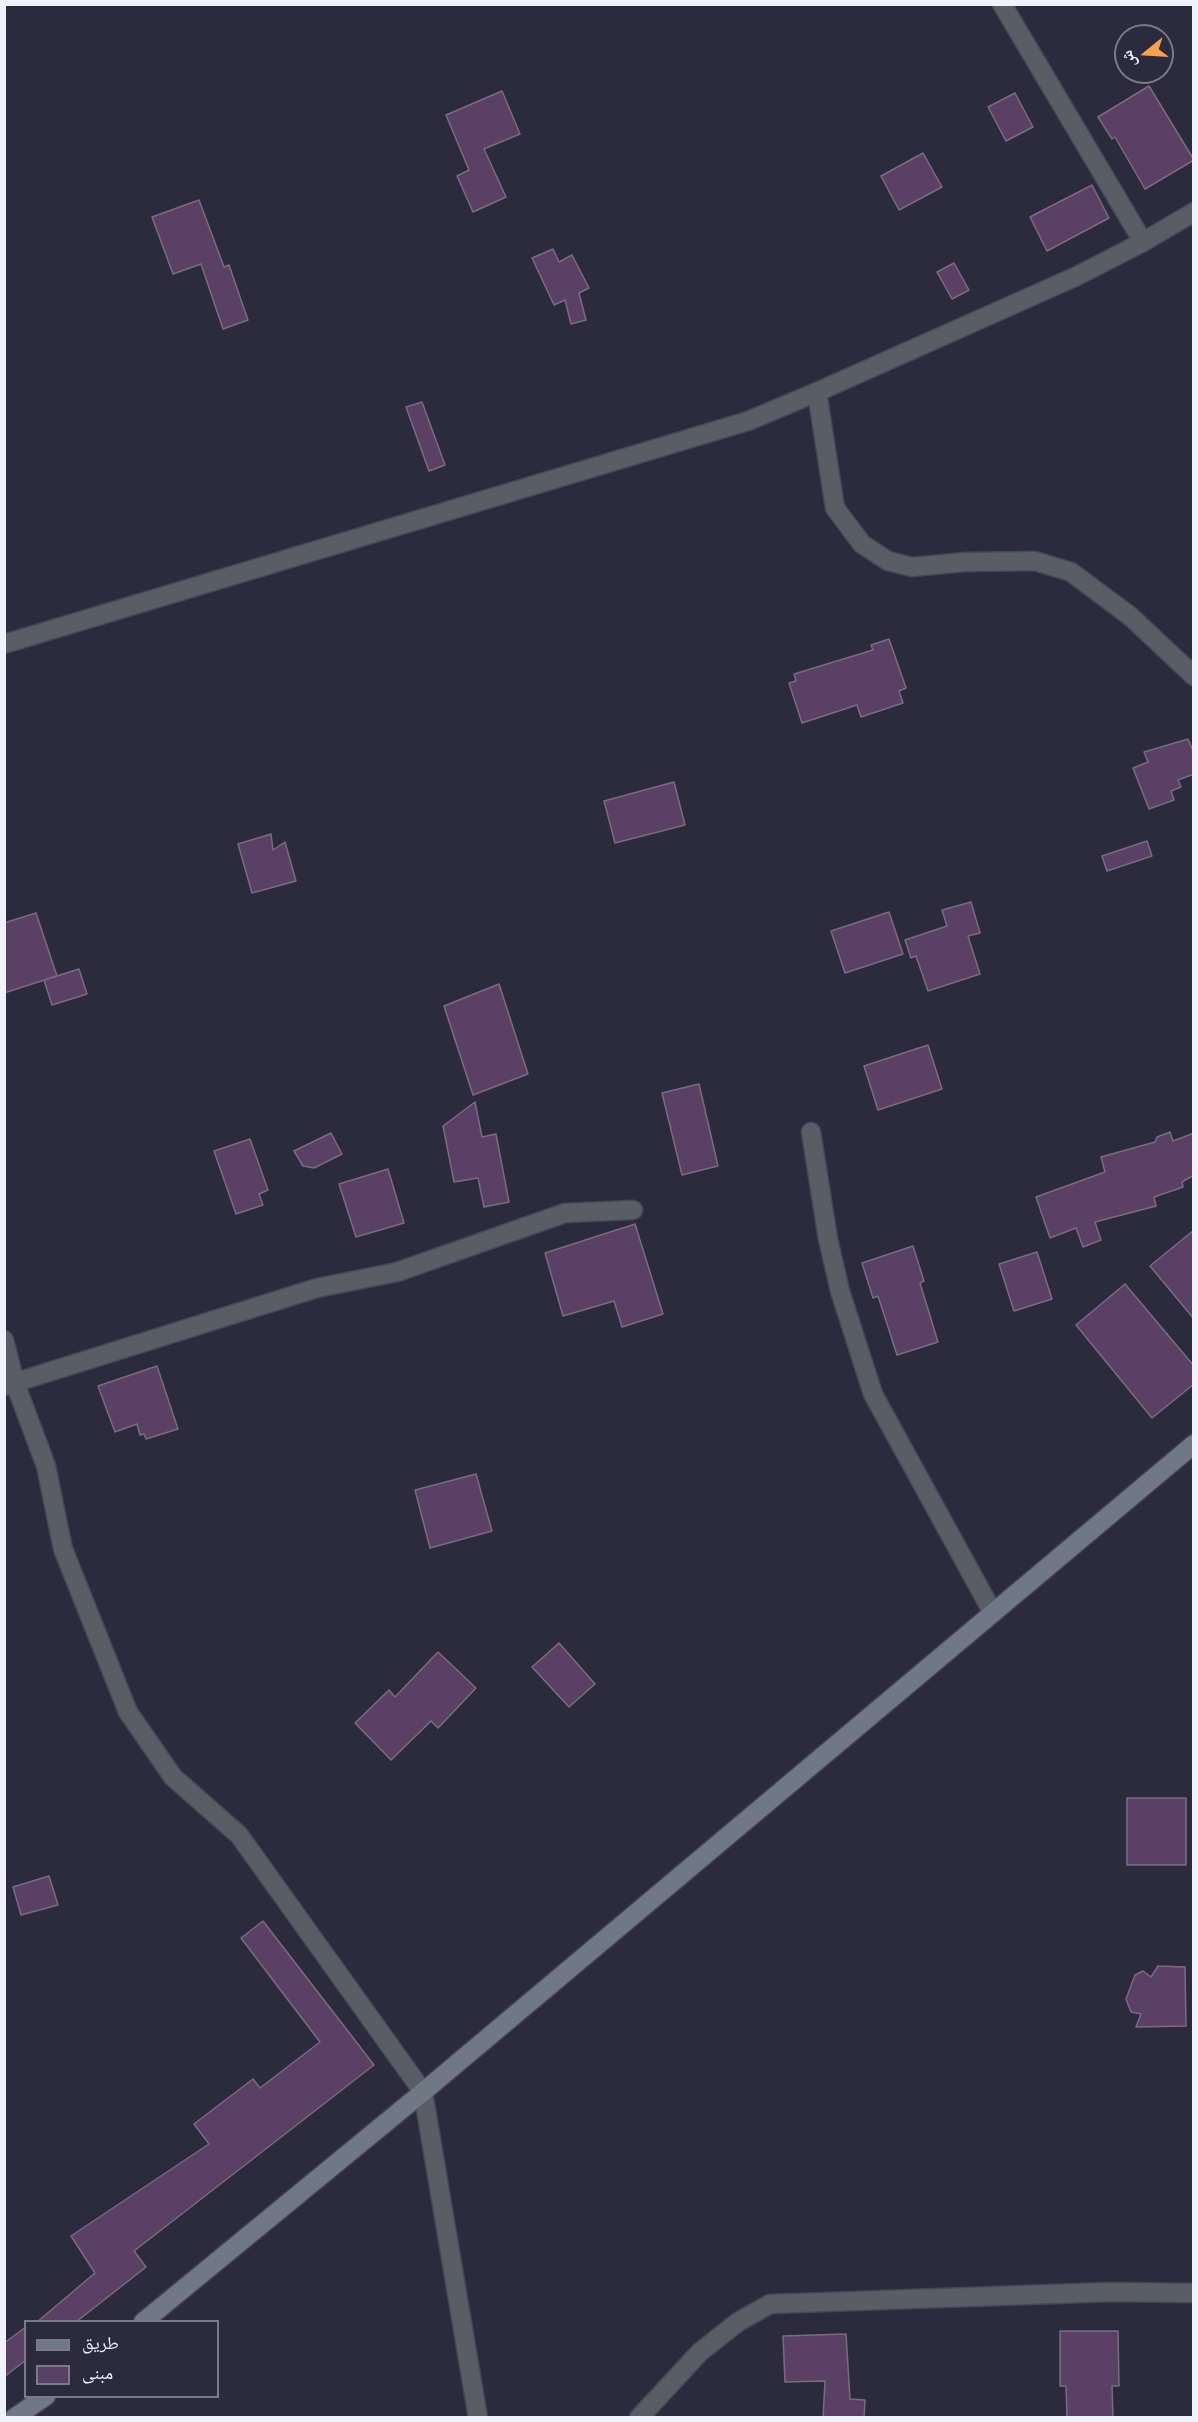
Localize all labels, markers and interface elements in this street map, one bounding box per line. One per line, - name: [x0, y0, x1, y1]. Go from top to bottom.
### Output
- north arrow: [1114, 24, 1174, 84]
- text: ش: [1117, 48, 1140, 70]
- legend: [24, 2320, 219, 2398]
- text: طريق: [82, 2332, 119, 2354]
- text: مبنى: [82, 2362, 113, 2384]

